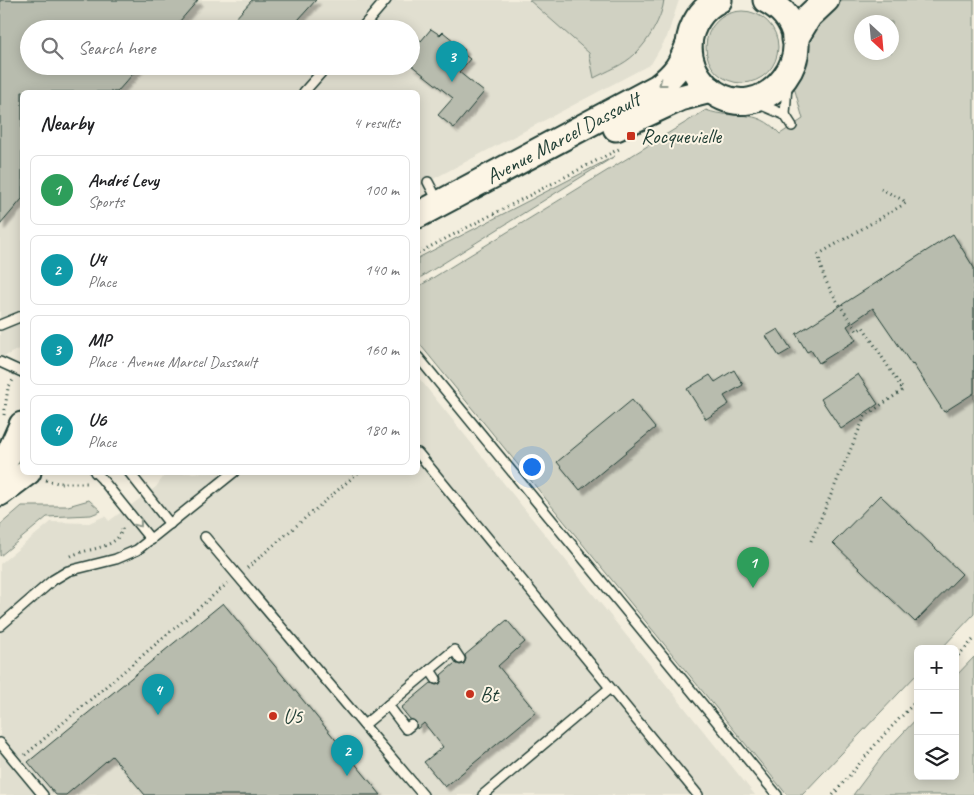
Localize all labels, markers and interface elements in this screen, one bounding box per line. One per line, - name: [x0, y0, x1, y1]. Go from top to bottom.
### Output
- north arrow: [854, 15, 899, 60]
- search box: [20, 20, 420, 75]
- icon: search: [38, 34, 66, 62]
- text: Search here: [78, 36, 155, 60]
- pin: 3: [436, 41, 468, 82]
- one-way arrow: [658, 77, 668, 86]
- street label: Avenue Marcel Dassault: [481, 85, 647, 189]
- text: Nearby: [40, 110, 93, 136]
- text: 4 results: [353, 113, 400, 133]
- place label: Rocquevielle: [641, 123, 722, 149]
- marker: Rocquevielle: [625, 130, 637, 142]
- text: André Levy: [88, 168, 159, 192]
- text: 1: [53, 180, 61, 200]
- text: 100 m: [365, 180, 399, 200]
- text: Sports: [88, 192, 124, 212]
- text: U4: [88, 248, 106, 272]
- text: 2: [53, 260, 61, 280]
- text: 140 m: [365, 260, 399, 280]
- text: Place: [88, 272, 116, 292]
- text: MP: [88, 328, 111, 352]
- text: 3: [53, 340, 61, 360]
- text: 160 m: [365, 340, 399, 360]
- text: Place · Avenue Marcel Dassault: [88, 352, 257, 372]
- text: U6: [88, 408, 106, 432]
- text: 4: [53, 420, 61, 440]
- text: 180 m: [365, 420, 399, 440]
- text: Place: [88, 432, 116, 452]
- your location: [519, 454, 545, 480]
- one-way arrow: [133, 518, 141, 527]
- pin: 1: [737, 547, 769, 588]
- map controls: [914, 645, 959, 780]
- button: +: [914, 645, 959, 690]
- pin: 4: [142, 674, 174, 715]
- place label: Bt: [480, 681, 500, 707]
- marker: Bt: [464, 688, 476, 700]
- button: −: [914, 690, 959, 735]
- place label: U5: [283, 703, 304, 729]
- marker: U5: [267, 710, 279, 722]
- pin: 2: [331, 735, 363, 776]
- button: layers: [914, 735, 959, 780]

